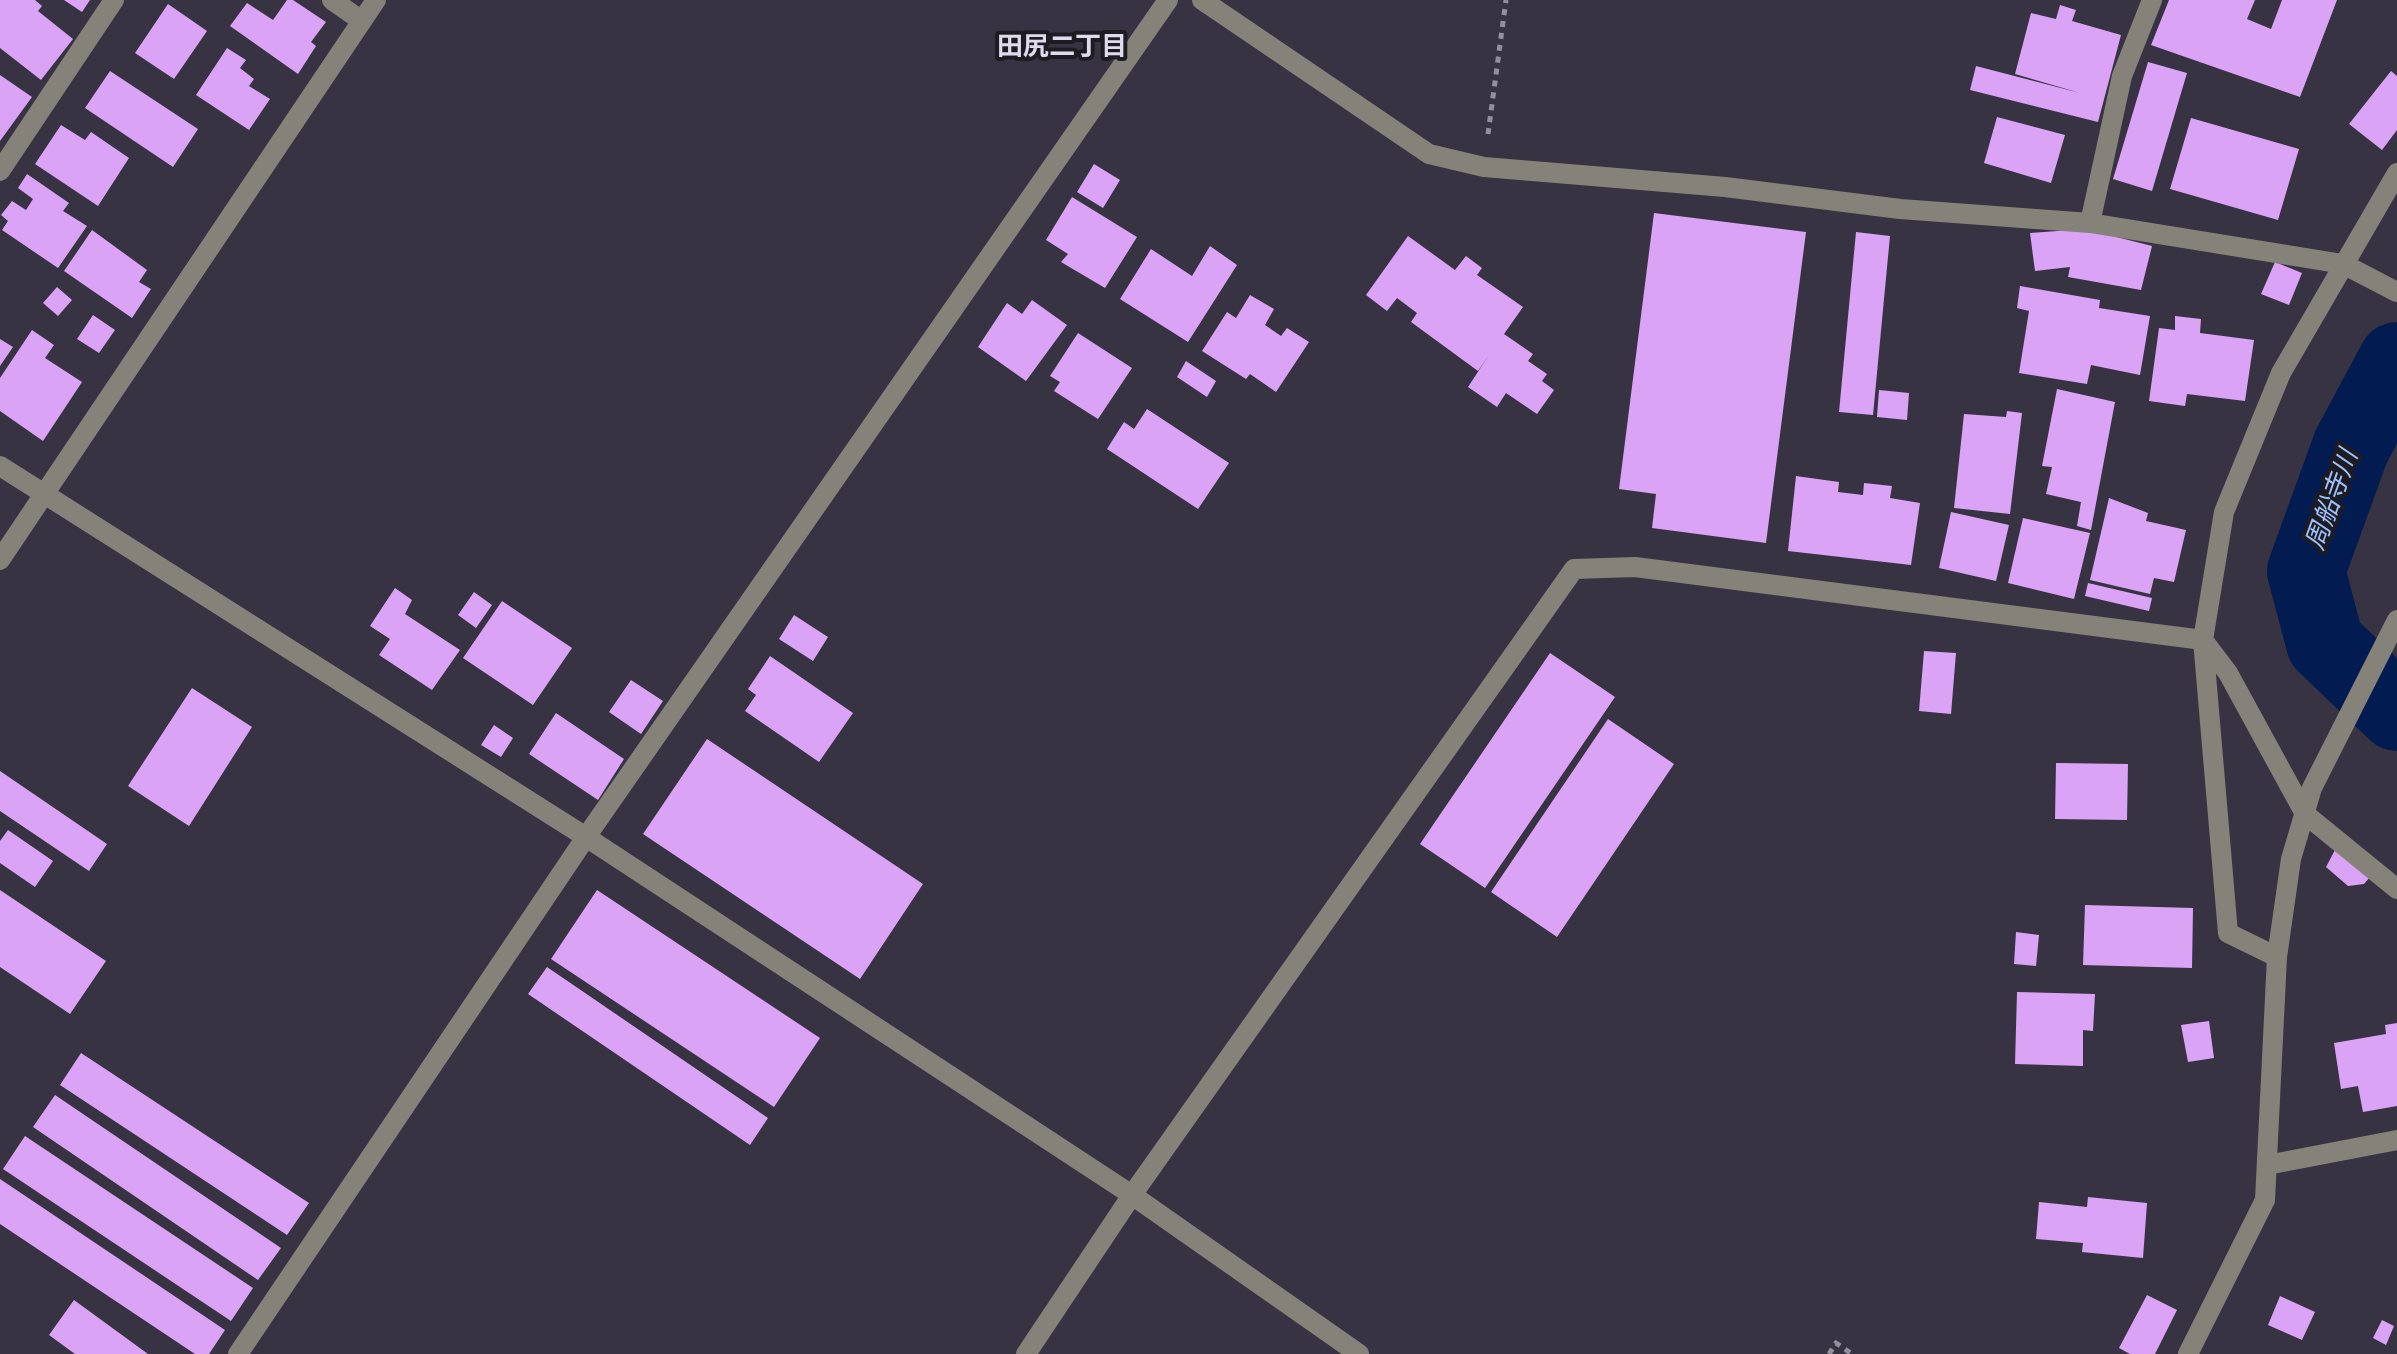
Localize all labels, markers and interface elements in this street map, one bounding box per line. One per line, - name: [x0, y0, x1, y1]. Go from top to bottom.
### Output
- district label: 田尻二丁目: [997, 31, 1127, 63]
- water label: 周船寺川: [2300, 446, 2364, 554]

